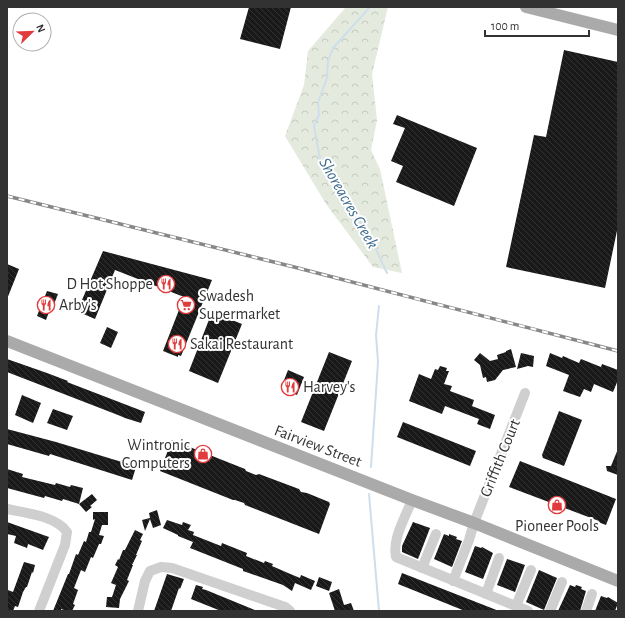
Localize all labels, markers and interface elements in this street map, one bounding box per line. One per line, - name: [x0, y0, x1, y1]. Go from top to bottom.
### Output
- north arrow: [12, 12, 52, 52]
- scale bar: [485, 12, 589, 38]
- text: 100 m: [491, 20, 519, 32]
- text: N: [34, 23, 47, 34]
- water label: Shoreacres Creek: [316, 155, 382, 251]
- restaurant icon: D Hot Shoppe: [156, 274, 176, 294]
- place label: D Hot Shoppe: [67, 276, 153, 292]
- place label: Swadesh Supermarket: [199, 288, 280, 322]
- restaurant icon: Arby's: [36, 295, 56, 315]
- supermarket icon: Swadesh Supermarket: [176, 295, 196, 315]
- place label: Arby's: [59, 297, 97, 314]
- restaurant icon: Sakai Restaurant: [167, 334, 187, 354]
- place label: Sakai Restaurant: [190, 336, 293, 352]
- restaurant icon: Harvey's: [280, 377, 300, 397]
- place label: Harvey's: [303, 379, 356, 396]
- street label: Griffith Court: [477, 417, 523, 499]
- street label: Fairview Street: [272, 422, 364, 470]
- place label: Wintronic Computers: [122, 437, 190, 471]
- shop icon: Wintronic Computers: [193, 444, 213, 464]
- shop icon: Pioneer Pools: [547, 495, 567, 515]
- place label: Pioneer Pools: [515, 518, 599, 534]

